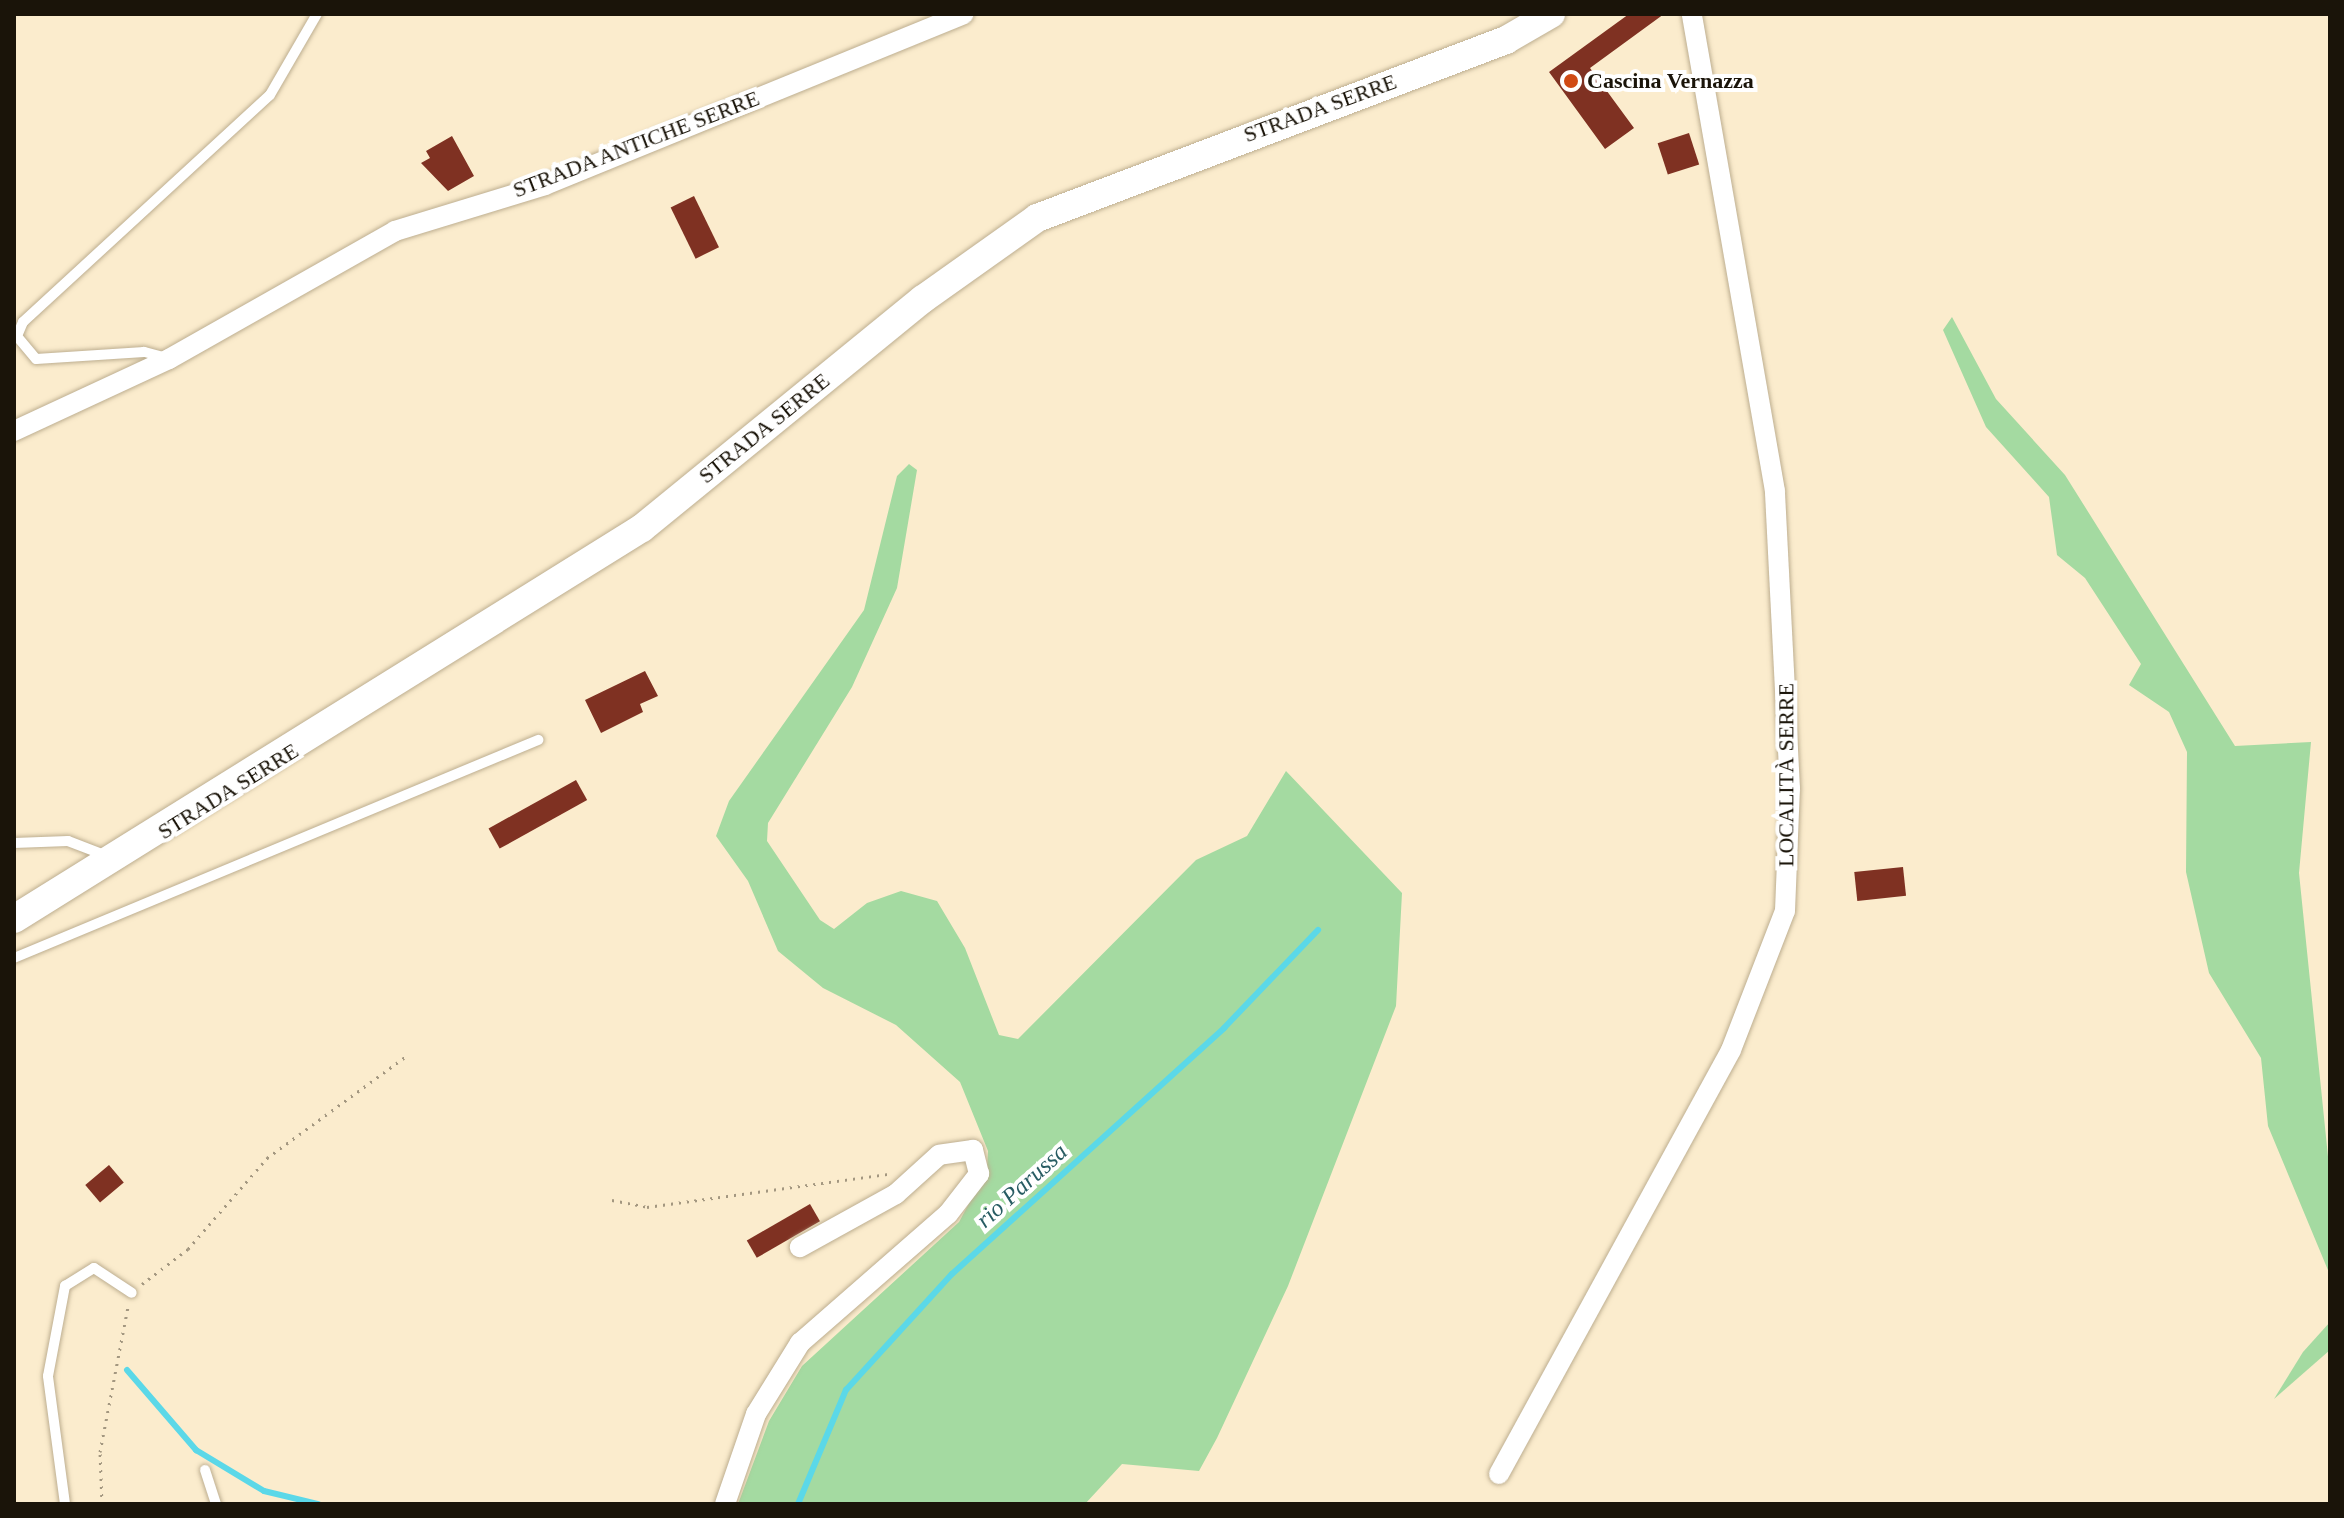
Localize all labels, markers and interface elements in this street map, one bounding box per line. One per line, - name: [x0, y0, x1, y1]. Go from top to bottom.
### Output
- street label: STRADA SERRE: [1239, 68, 1401, 148]
- place label: Cascina Vernazza: [1587, 68, 1754, 94]
- marker: Cascina Vernazza: [1562, 72, 1580, 90]
- street label: STRADA ANTICHE SERRE: [508, 84, 764, 204]
- street label: STRADA SERRE: [693, 367, 835, 489]
- street label: LOCALITÀ SERRE: [1773, 683, 1799, 867]
- street label: STRADA SERRE: [152, 737, 304, 845]
- water label: rio Parussa: [970, 1138, 1074, 1234]

